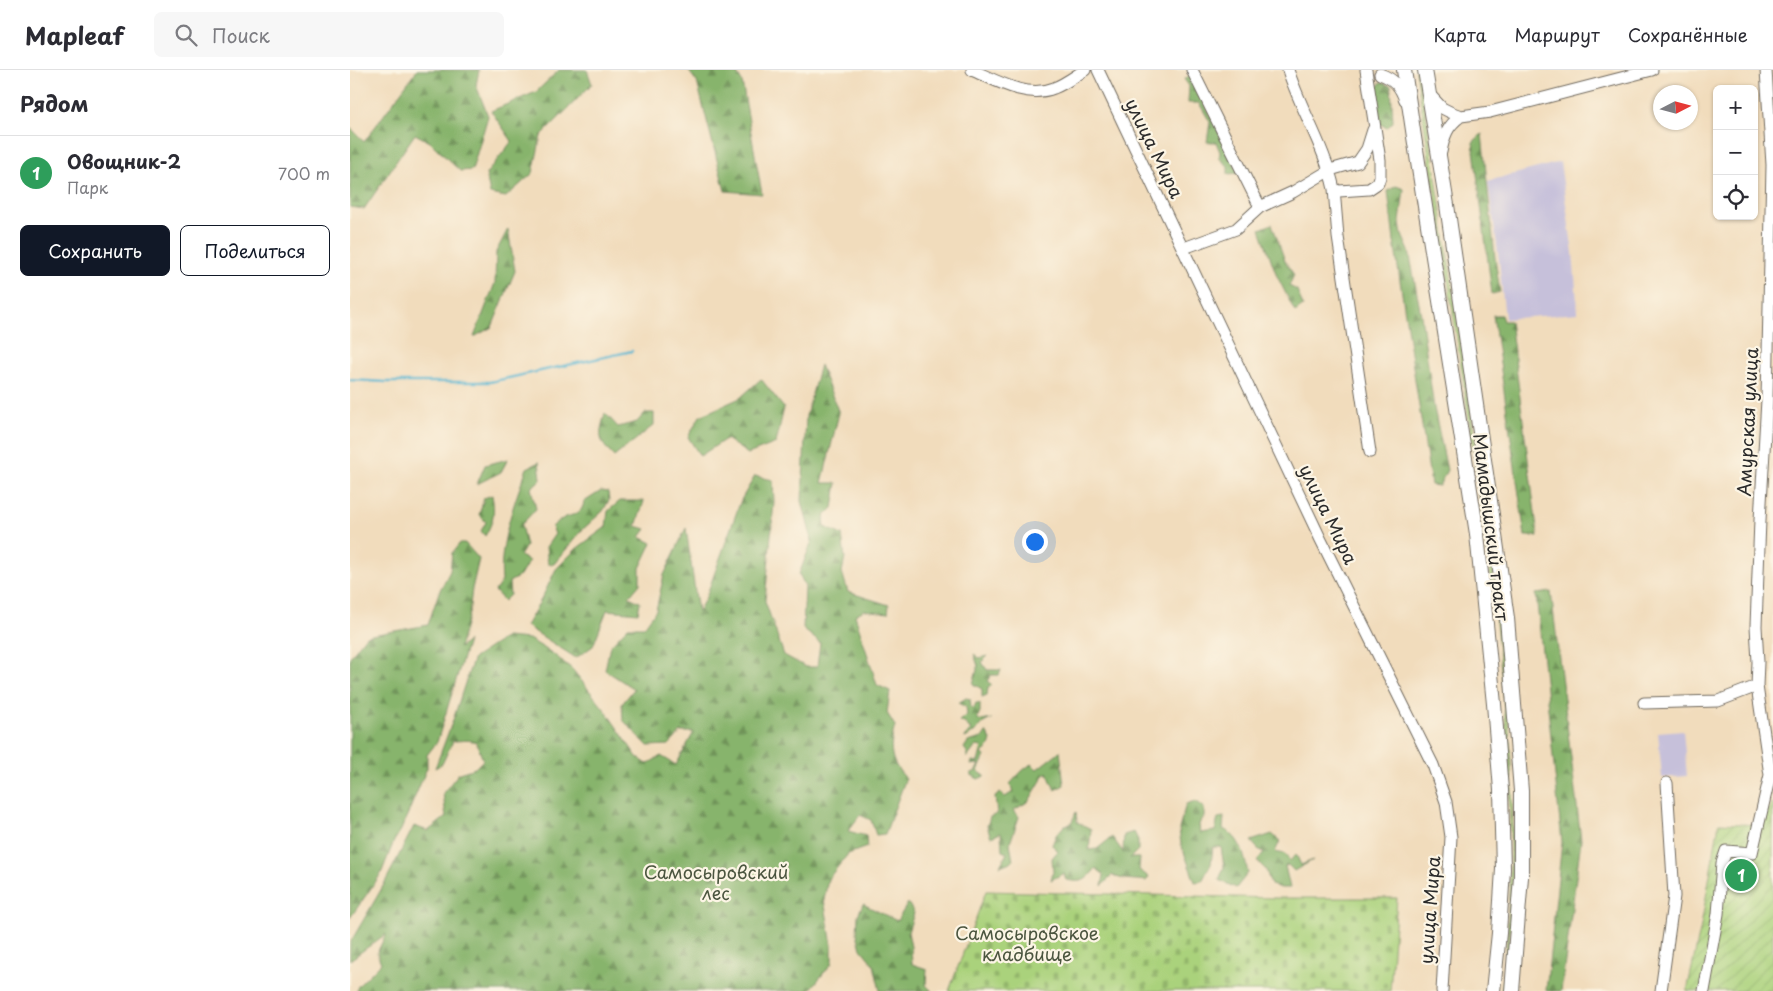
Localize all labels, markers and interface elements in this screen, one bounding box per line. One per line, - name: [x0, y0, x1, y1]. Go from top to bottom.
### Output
- search box: [154, 12, 504, 57]
- text: Mapleaf: [25, 17, 124, 53]
- icon: search: [172, 21, 200, 49]
- text: Поиск: [212, 21, 270, 49]
- text: Карта: [1434, 21, 1486, 48]
- text: Маршрут: [1514, 21, 1600, 48]
- text: Сохранённые: [1628, 21, 1748, 48]
- north arrow: [1653, 85, 1698, 130]
- map controls: [1713, 85, 1758, 220]
- button: +: [1713, 85, 1758, 130]
- text: Рядом: [20, 87, 88, 119]
- street label: улица Мира: [1119, 93, 1191, 203]
- button: −: [1713, 130, 1758, 175]
- text: Овощник-2: [67, 147, 181, 175]
- text: 1: [32, 161, 40, 185]
- text: 700 m: [278, 161, 330, 185]
- text: Парк: [67, 175, 108, 199]
- button: locate: [1713, 175, 1758, 220]
- button: Сохранить: [20, 225, 170, 276]
- button: Поделиться: [180, 225, 330, 276]
- street label: Амурская улица: [1730, 346, 1764, 497]
- street label: Мамадышский тракт: [1467, 432, 1517, 623]
- street label: улица Мира: [1293, 459, 1365, 569]
- your location: [1022, 529, 1048, 555]
- street label: улица Мира: [1412, 854, 1446, 965]
- pin: 1: [1725, 856, 1757, 894]
- park label: Самосыровский лес: [644, 858, 788, 906]
- park label: Самосыровское кладбище: [955, 919, 1099, 967]

